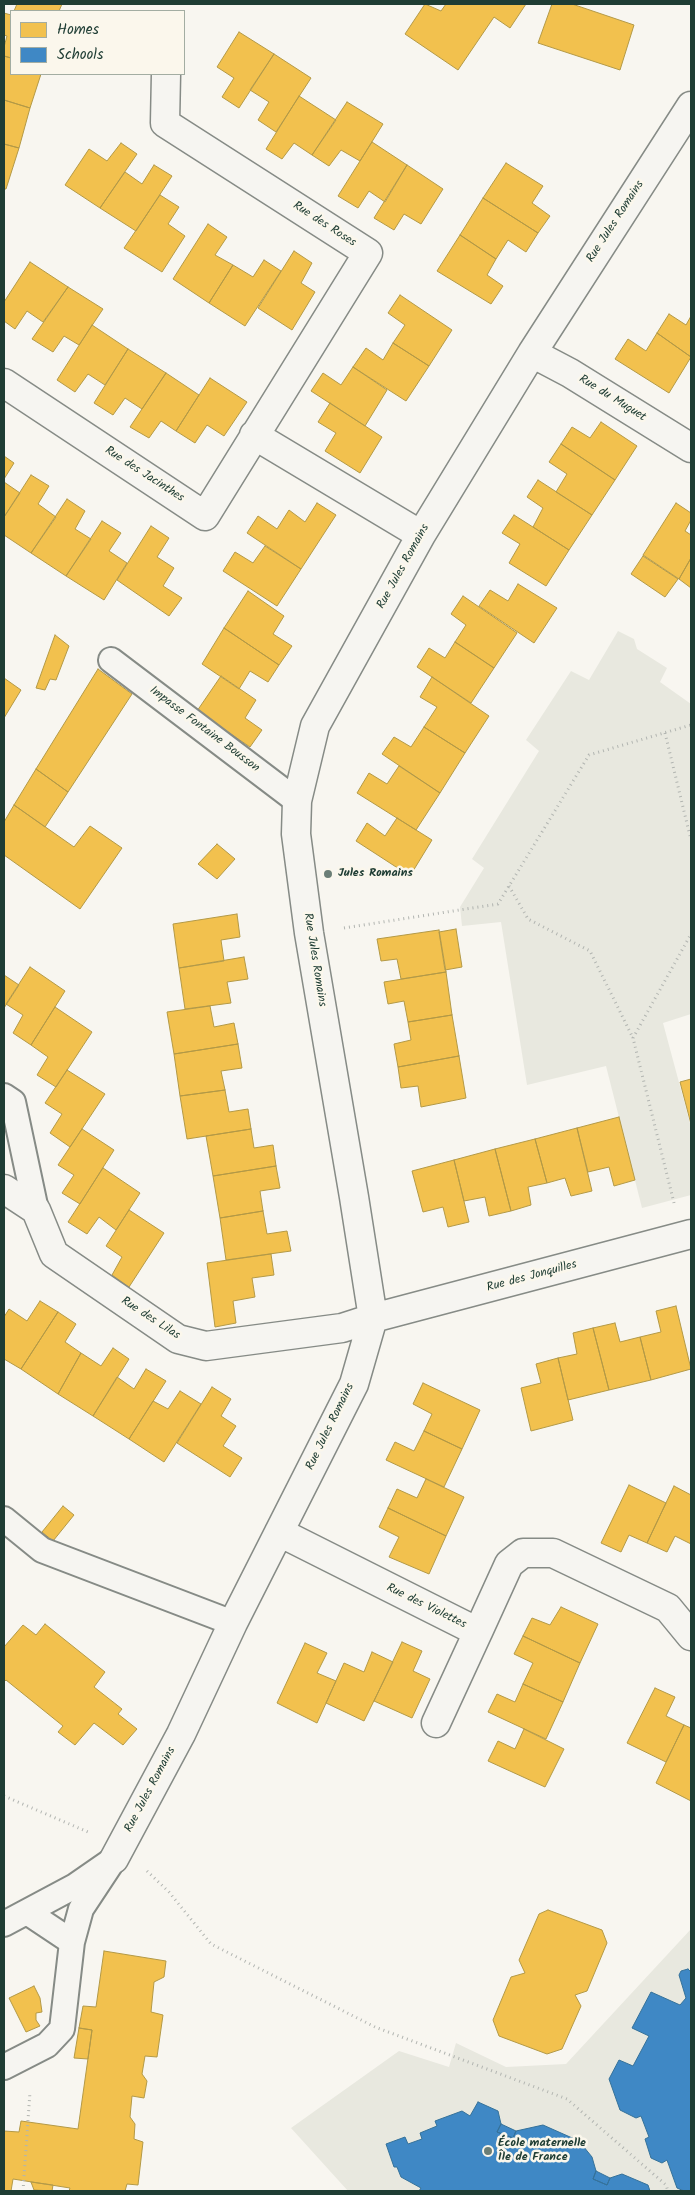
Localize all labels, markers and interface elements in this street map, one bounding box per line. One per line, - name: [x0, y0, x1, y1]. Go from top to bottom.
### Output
- legend: [10, 10, 185, 75]
- text: Homes: [57, 18, 99, 42]
- text: Schools: [57, 43, 103, 67]
- street label: Rue Jules Romains: [584, 178, 648, 266]
- street label: Rue des Roses: [290, 199, 358, 251]
- street label: Rue du Muguet: [576, 373, 648, 425]
- street label: Rue des Jacinthes: [102, 444, 186, 506]
- street label: Rue Jules Romains: [375, 522, 433, 612]
- street label: Impasse Fontaine Bousson: [146, 684, 262, 776]
- place label: Jules Romains: [338, 867, 413, 881]
- marker: Jules Romains: [322, 868, 334, 880]
- street label: Rue Jules Romains: [299, 912, 329, 1008]
- street label: Rue des Jonquilles: [485, 1258, 579, 1296]
- street label: Rue des Lilas: [118, 1295, 182, 1343]
- street label: Rue Jules Romains: [304, 1381, 358, 1473]
- street label: Rue des Violettes: [384, 1581, 468, 1633]
- street label: Rue Jules Romains: [122, 1745, 180, 1835]
- place label: École maternelle Île de France: [498, 2137, 586, 2165]
- marker: École maternelle Île de France: [482, 2145, 494, 2157]

